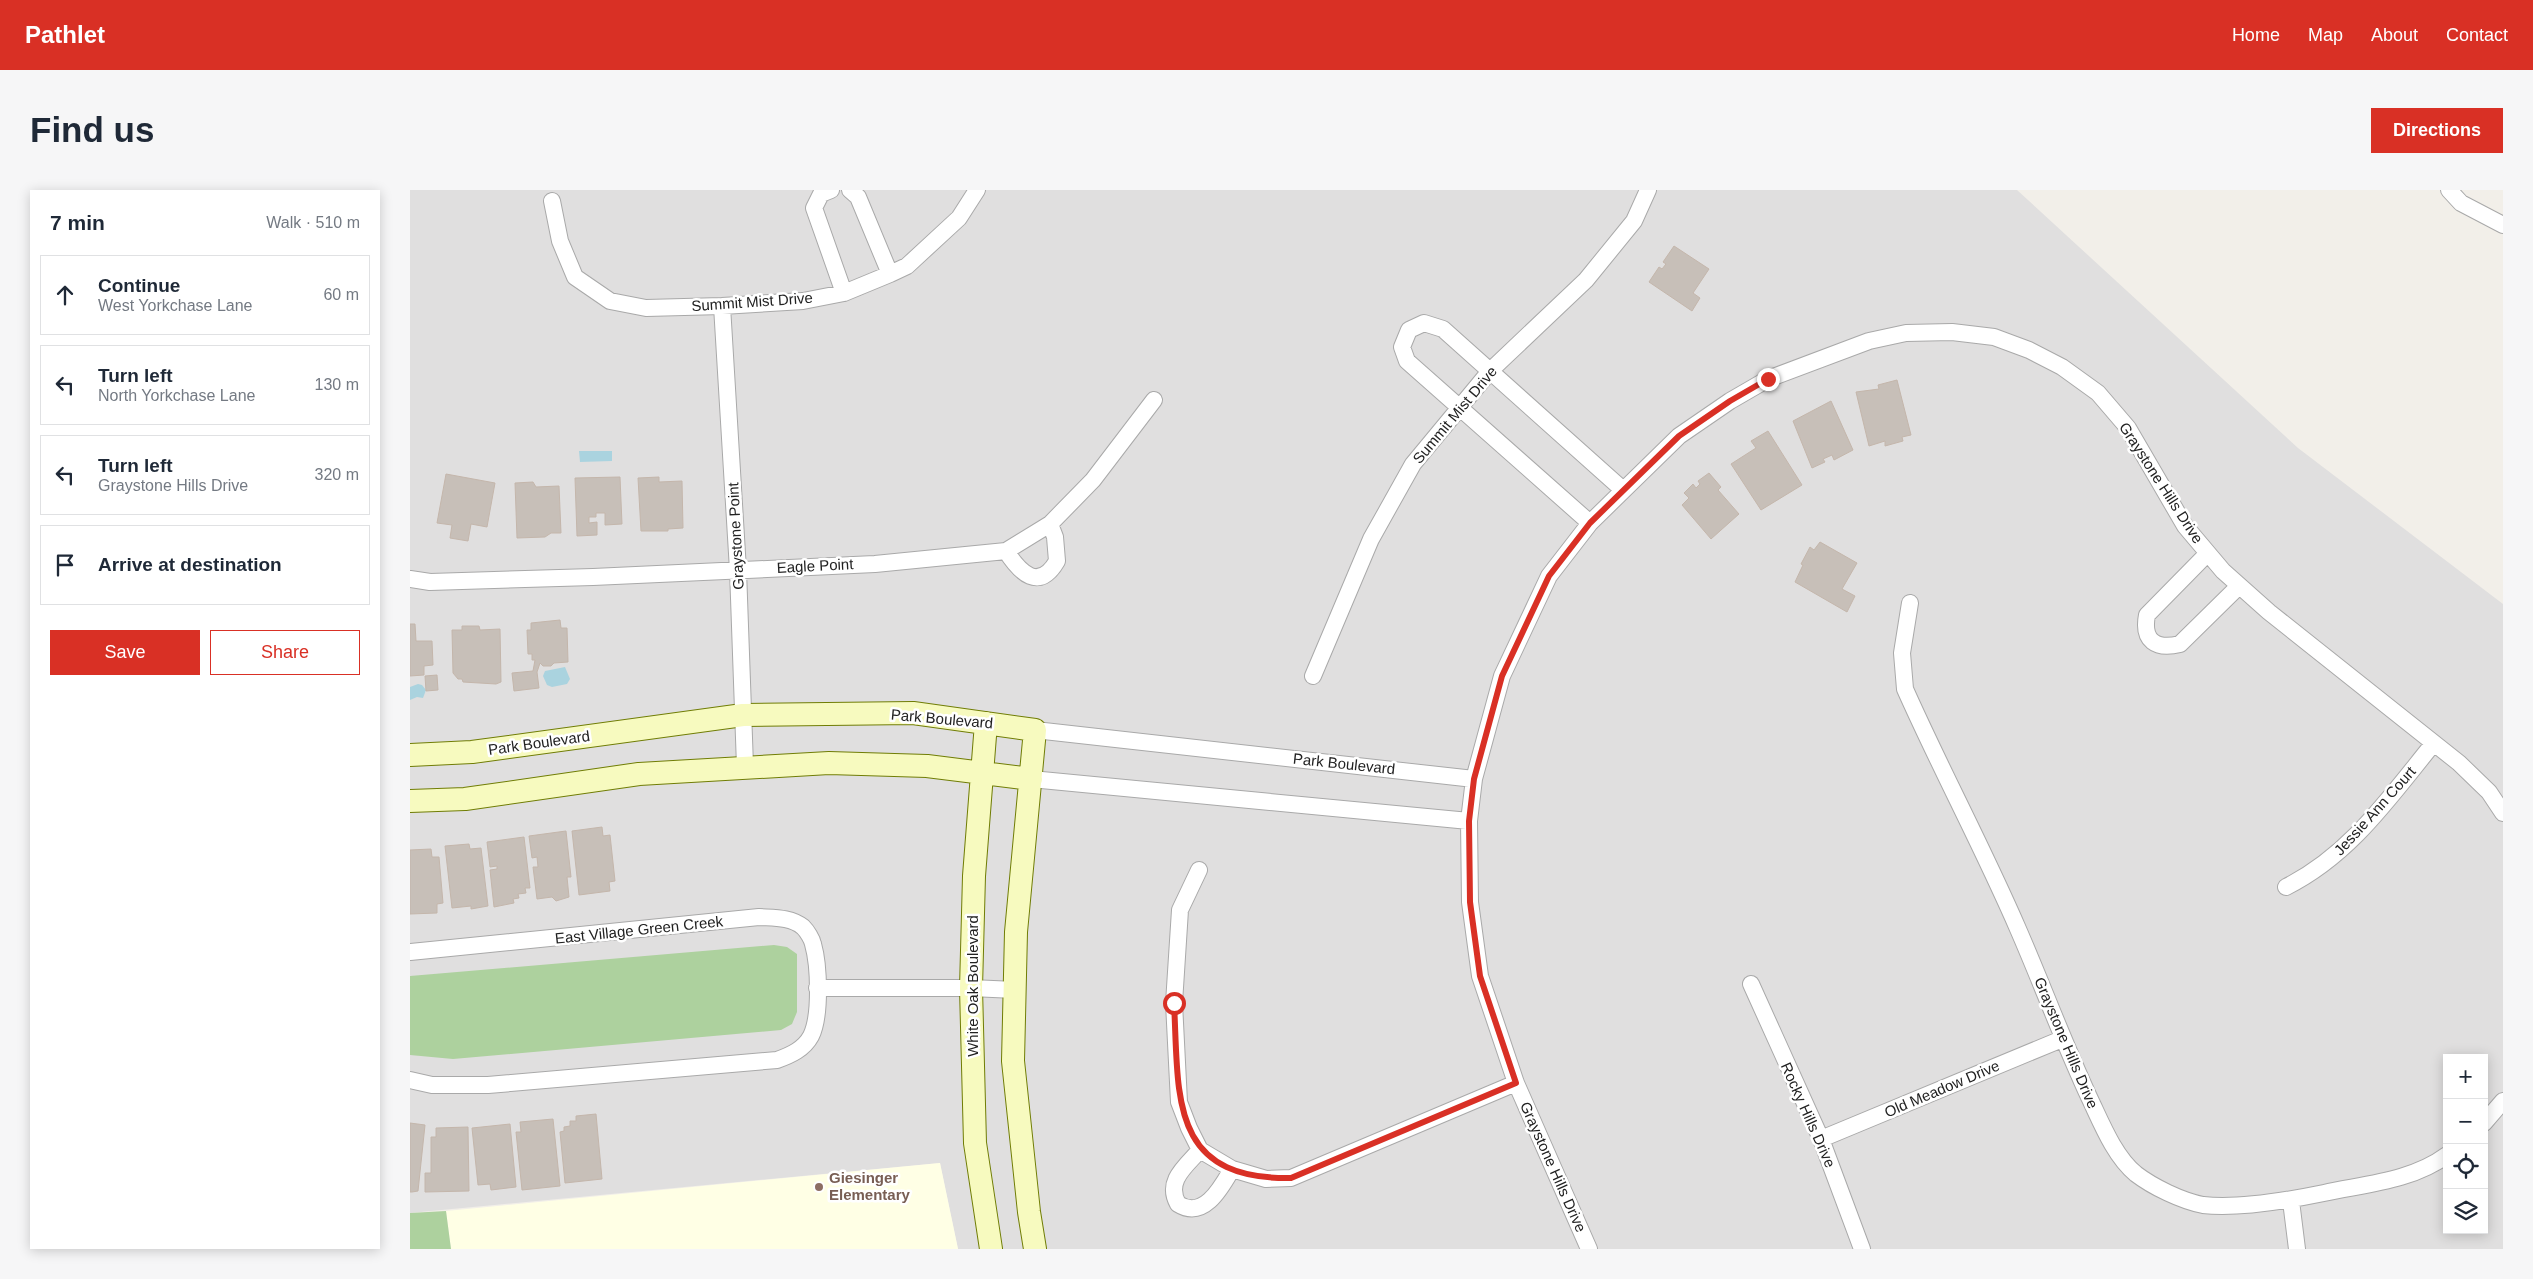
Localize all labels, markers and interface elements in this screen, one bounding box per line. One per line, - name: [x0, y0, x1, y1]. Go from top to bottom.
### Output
- text: Pathlet: [25, 21, 105, 48]
- text: Home: [2232, 25, 2280, 45]
- text: Map: [2308, 25, 2343, 45]
- text: About: [2371, 25, 2418, 45]
- text: Contact: [2446, 25, 2508, 45]
- button: Directions: [2371, 108, 2503, 153]
- text: Find us: [30, 110, 154, 149]
- text: 7 min: [50, 211, 105, 234]
- text: Walk · 510 m: [266, 214, 360, 231]
- text: Continue: [98, 275, 180, 296]
- icon: ahead: [51, 281, 79, 309]
- text: 60 m: [323, 286, 359, 303]
- street label: Summit Mist Drive: [691, 289, 813, 314]
- text: West Yorkchase Lane: [98, 297, 252, 314]
- street label: Summit Mist Drive: [1409, 363, 1500, 467]
- text: Turn left: [98, 365, 173, 386]
- route end: [1757, 368, 1780, 391]
- icon: left: [51, 371, 79, 399]
- text: 130 m: [315, 376, 359, 393]
- text: North Yorkchase Lane: [98, 387, 255, 404]
- street label: Graystone Hills Drive: [2116, 419, 2207, 546]
- text: Turn left: [98, 455, 173, 476]
- icon: left: [51, 461, 79, 489]
- text: 320 m: [315, 466, 359, 483]
- text: Graystone Hills Drive: [98, 477, 248, 494]
- street label: Graystone Point: [724, 481, 747, 590]
- icon: arrive: [51, 551, 79, 579]
- text: Arrive at destination: [98, 554, 282, 575]
- street label: Eagle Point: [776, 555, 855, 576]
- button: Save: [50, 630, 200, 675]
- button: Share: [210, 630, 360, 675]
- street label: Park Boulevard: [890, 706, 994, 731]
- street label: Park Boulevard: [487, 727, 591, 758]
- street label: Park Boulevard: [1292, 750, 1396, 777]
- street label: Jessie Ann Court: [2330, 762, 2419, 858]
- street label: East Village Green Creek: [554, 912, 724, 947]
- street label: White Oak Boulevard: [964, 915, 981, 1057]
- street label: Graystone Hills Drive: [2031, 975, 2102, 1111]
- route start: [1163, 992, 1186, 1015]
- map controls: [2443, 1054, 2488, 1234]
- button: +: [2443, 1054, 2488, 1099]
- street label: Old Meadow Drive: [1882, 1057, 2002, 1120]
- street label: Rocky Hills Drive: [1778, 1060, 1839, 1170]
- street label: Graystone Hills Drive: [1517, 1099, 1590, 1235]
- button: −: [2443, 1099, 2488, 1144]
- button: locate: [2443, 1144, 2488, 1189]
- place label: Giesinger Elementary: [829, 1169, 911, 1203]
- marker: Giesinger Elementary: [813, 1181, 825, 1193]
- button: layers: [2443, 1189, 2488, 1234]

